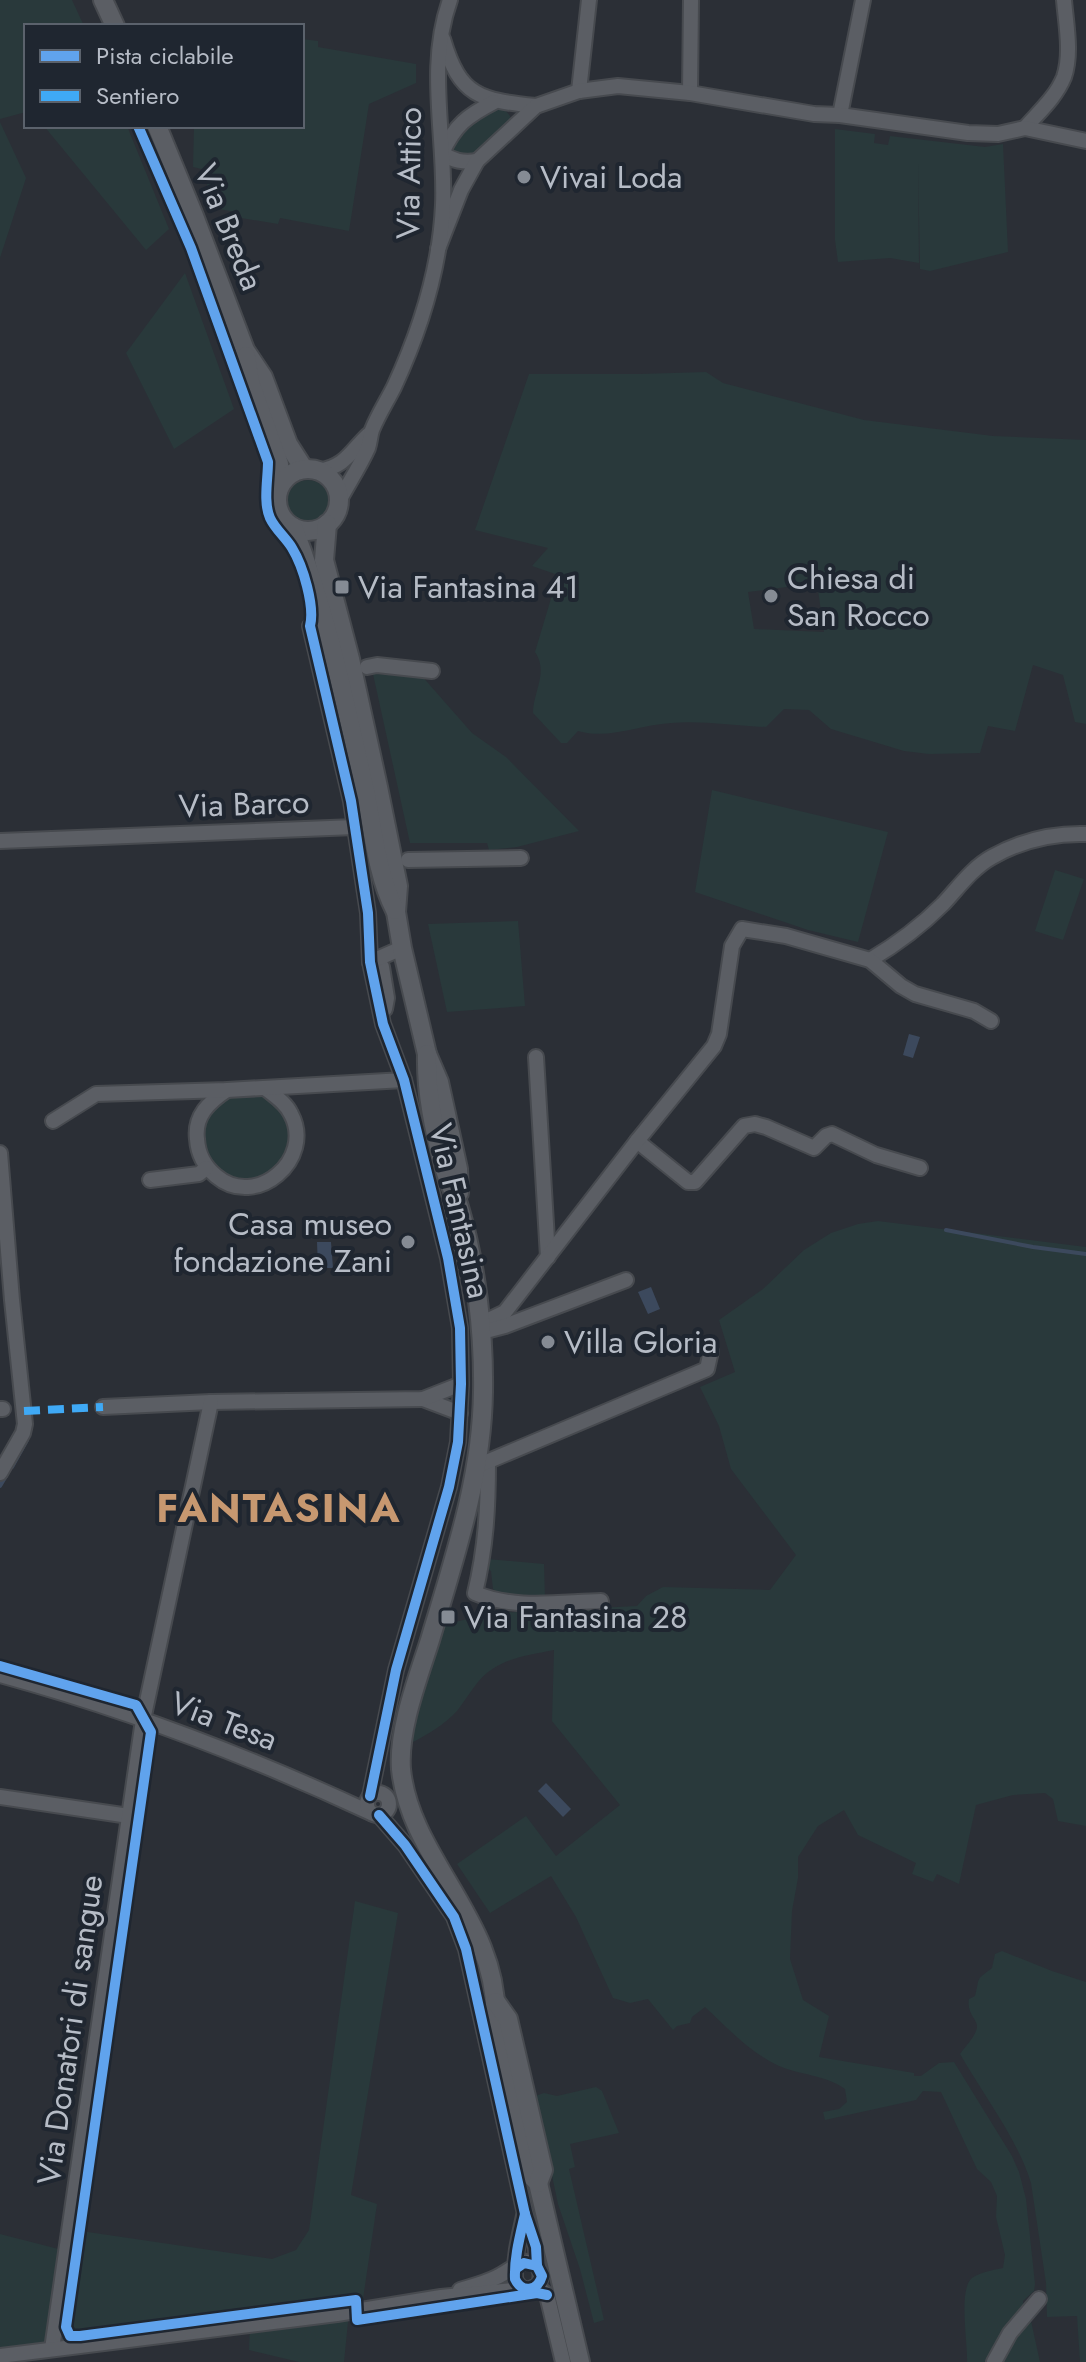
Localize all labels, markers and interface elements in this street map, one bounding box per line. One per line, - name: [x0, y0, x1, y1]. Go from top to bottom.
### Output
- legend: [24, 24, 304, 128]
- text: Pista ciclabile: [96, 38, 234, 73]
- text: Sentiero: [96, 78, 179, 113]
- street label: Via Attico: [385, 107, 433, 239]
- place label: Vivai Loda: [540, 154, 682, 200]
- street label: Via Breda: [183, 157, 275, 297]
- marker: Vivai Loda: [515, 168, 533, 186]
- place label: Chiesa di San Rocco: [787, 555, 930, 638]
- place label: Via Fantasina 41: [358, 564, 579, 610]
- marker: Via Fantasina 41: [333, 578, 351, 596]
- marker: Chiesa di San Rocco: [762, 587, 780, 605]
- street label: Via Barco: [178, 779, 310, 829]
- street label: Via Fantasina: [418, 1119, 502, 1303]
- place label: Casa museo fondazione Zani: [174, 1201, 392, 1284]
- marker: Casa museo fondazione Zani: [399, 1233, 417, 1251]
- place label: Villa Gloria: [564, 1319, 717, 1365]
- marker: Villa Gloria: [539, 1333, 557, 1351]
- district label: FANTASINA: [156, 1479, 402, 1537]
- place label: Via Fantasina 28: [464, 1594, 687, 1640]
- marker: Via Fantasina 28: [439, 1608, 457, 1626]
- street label: Via Tesa: [164, 1680, 284, 1762]
- street label: Via Donatori di sangue: [25, 1872, 115, 2188]

